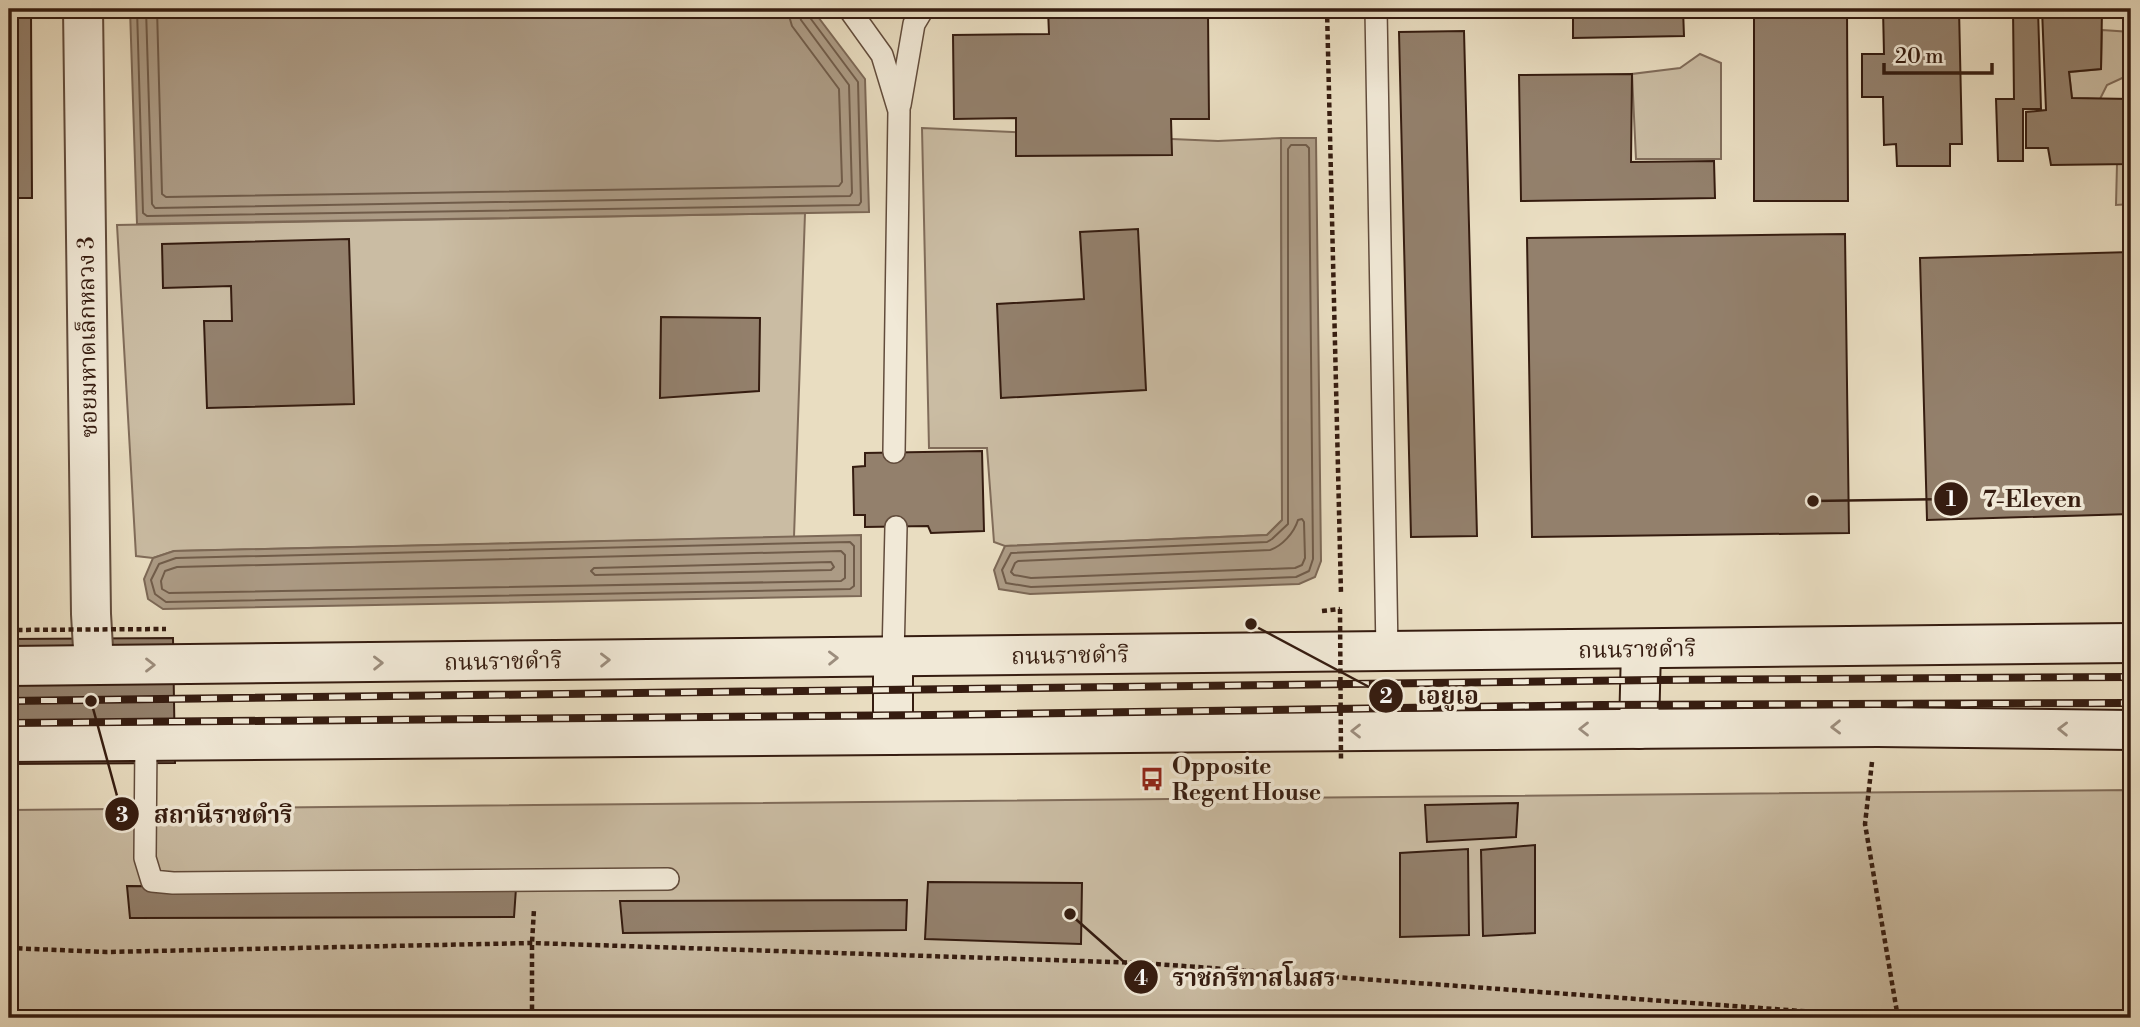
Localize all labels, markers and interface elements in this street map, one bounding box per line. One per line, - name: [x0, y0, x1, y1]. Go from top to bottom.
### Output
- scale bar: [1884, 32, 1993, 76]
- text: 20 m: [1895, 44, 1944, 70]
- street label: ซอยมหาดเล็กหลวง 3: [72, 236, 104, 438]
- callout: 7-Eleven: [1933, 476, 2095, 521]
- text: 7-Eleven: [1982, 485, 2082, 515]
- text: 1: [1946, 487, 1956, 513]
- street label: ถนนราชดำริ: [1578, 635, 1696, 665]
- street label: ถนนราชดำริ: [1011, 641, 1129, 671]
- street label: ถนนราชดำริ: [444, 647, 562, 677]
- one-way arrow: [828, 650, 839, 666]
- one-way arrow: [601, 652, 611, 668]
- one-way arrow: [373, 655, 384, 671]
- one-way arrow: [146, 657, 156, 673]
- callout: เอยูเอ: [1368, 673, 1493, 718]
- text: เอยูเอ: [1417, 682, 1479, 712]
- text: 2: [1379, 684, 1393, 710]
- one-way arrow: [1830, 719, 1840, 735]
- one-way arrow: [1578, 721, 1588, 737]
- one-way arrow: [2057, 721, 2068, 737]
- one-way arrow: [1350, 723, 1361, 739]
- place label: Opposite Regent House: [1172, 753, 1321, 807]
- bus stop icon: Opposite Regent House: [1138, 765, 1166, 793]
- callout: สถานีราชดำริ: [105, 792, 306, 837]
- text: สถานีราชดำริ: [154, 801, 292, 831]
- text: 3: [116, 803, 128, 829]
- callout: ราชกรีฑาสโมสร: [1123, 955, 1349, 1000]
- text: ราชกรีฑาสโมสร: [1172, 961, 1336, 994]
- text: 4: [1134, 966, 1148, 992]

